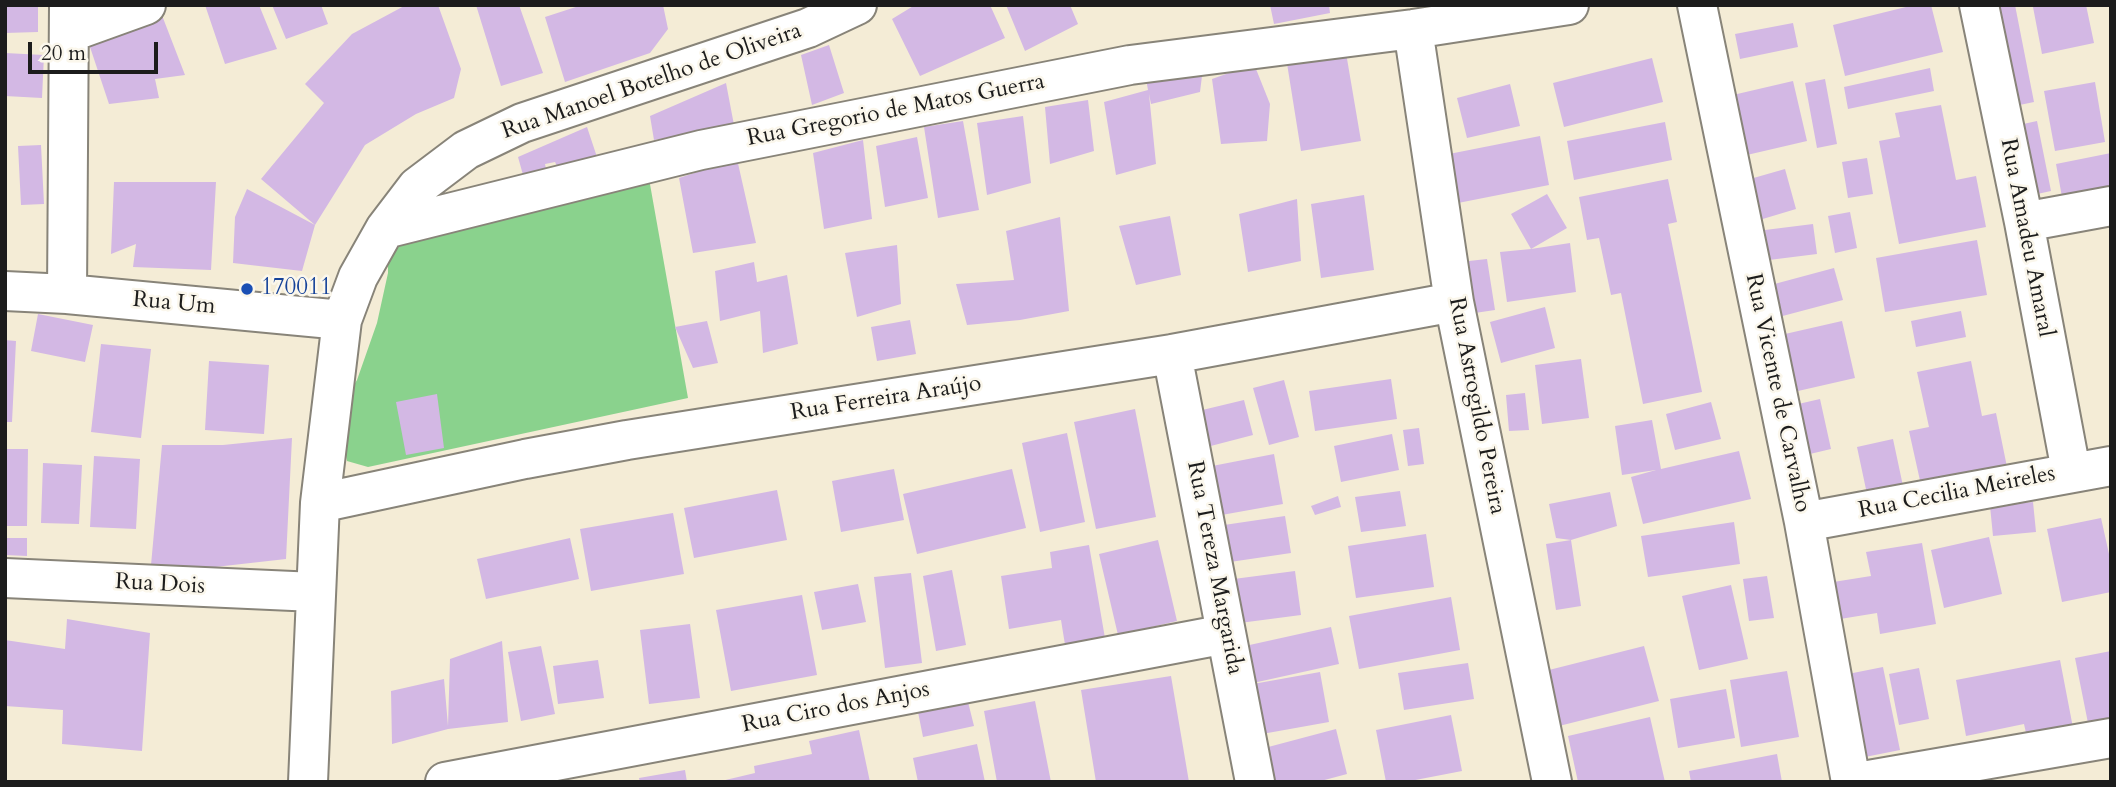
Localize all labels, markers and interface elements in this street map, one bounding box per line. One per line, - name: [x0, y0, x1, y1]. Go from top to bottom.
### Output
- street label: Rua Manoel Botelho de Oliveira: [499, 18, 805, 146]
- scale bar: [32, 28, 161, 72]
- text: 20 m: [41, 39, 86, 68]
- street label: Rua Gregorio de Matos Guerra: [745, 69, 1047, 153]
- street label: Rua Amadeu Amaral: [1993, 136, 2059, 340]
- street label: Rua Vicente de Carvalho: [1738, 271, 1816, 515]
- place label: 170011: [261, 275, 332, 303]
- marker: 170011: [239, 281, 255, 297]
- street label: Rua Um: [132, 287, 216, 321]
- street label: Rua Astrogildo Pereira: [1441, 295, 1511, 517]
- street label: Rua Ferreira Araújo: [789, 370, 983, 428]
- street label: Rua Tereza Margarida: [1180, 459, 1248, 677]
- street label: Rua Cecilia Meireles: [1856, 460, 2058, 526]
- street label: Rua Dois: [114, 569, 206, 601]
- street label: Rua Ciro dos Anjos: [740, 676, 932, 740]

